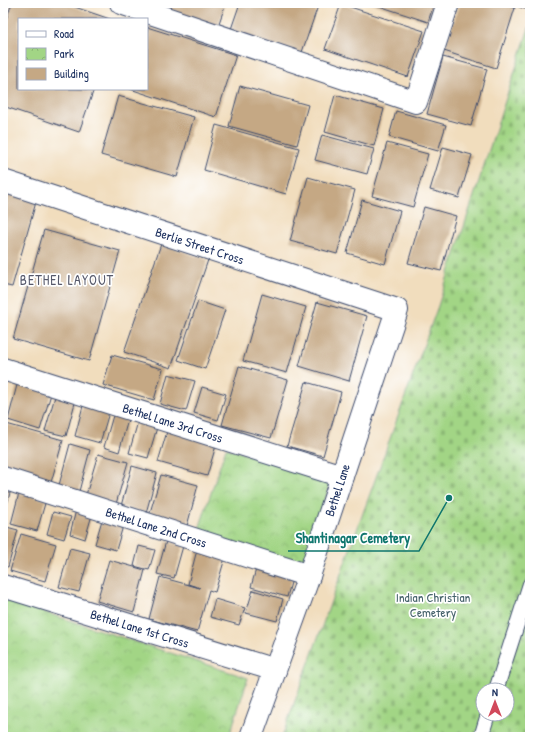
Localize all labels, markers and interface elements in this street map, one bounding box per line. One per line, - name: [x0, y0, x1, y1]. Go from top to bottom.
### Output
- legend: [18, 18, 148, 90]
- text: Road: [54, 25, 74, 42]
- text: Park: [54, 45, 74, 62]
- text: Building: [54, 65, 89, 82]
- street label: Berlie Street Cross: [153, 223, 246, 268]
- district label: BETHEL LAYOUT: [20, 270, 114, 289]
- street label: Bethel Lane 3rd Cross: [121, 398, 225, 447]
- street label: Bethel Lane: [320, 461, 354, 519]
- street label: Bethel Lane 2nd Cross: [104, 503, 209, 552]
- callout: Shantinagar Cemetery: [288, 525, 419, 551]
- text: Shantinagar Cemetery: [296, 528, 410, 549]
- park label: Indian Christian Cemetery: [396, 588, 470, 621]
- street label: Bethel Lane 1st Cross: [88, 605, 191, 652]
- north arrow: [475, 682, 515, 722]
- text: N: [492, 685, 498, 699]

